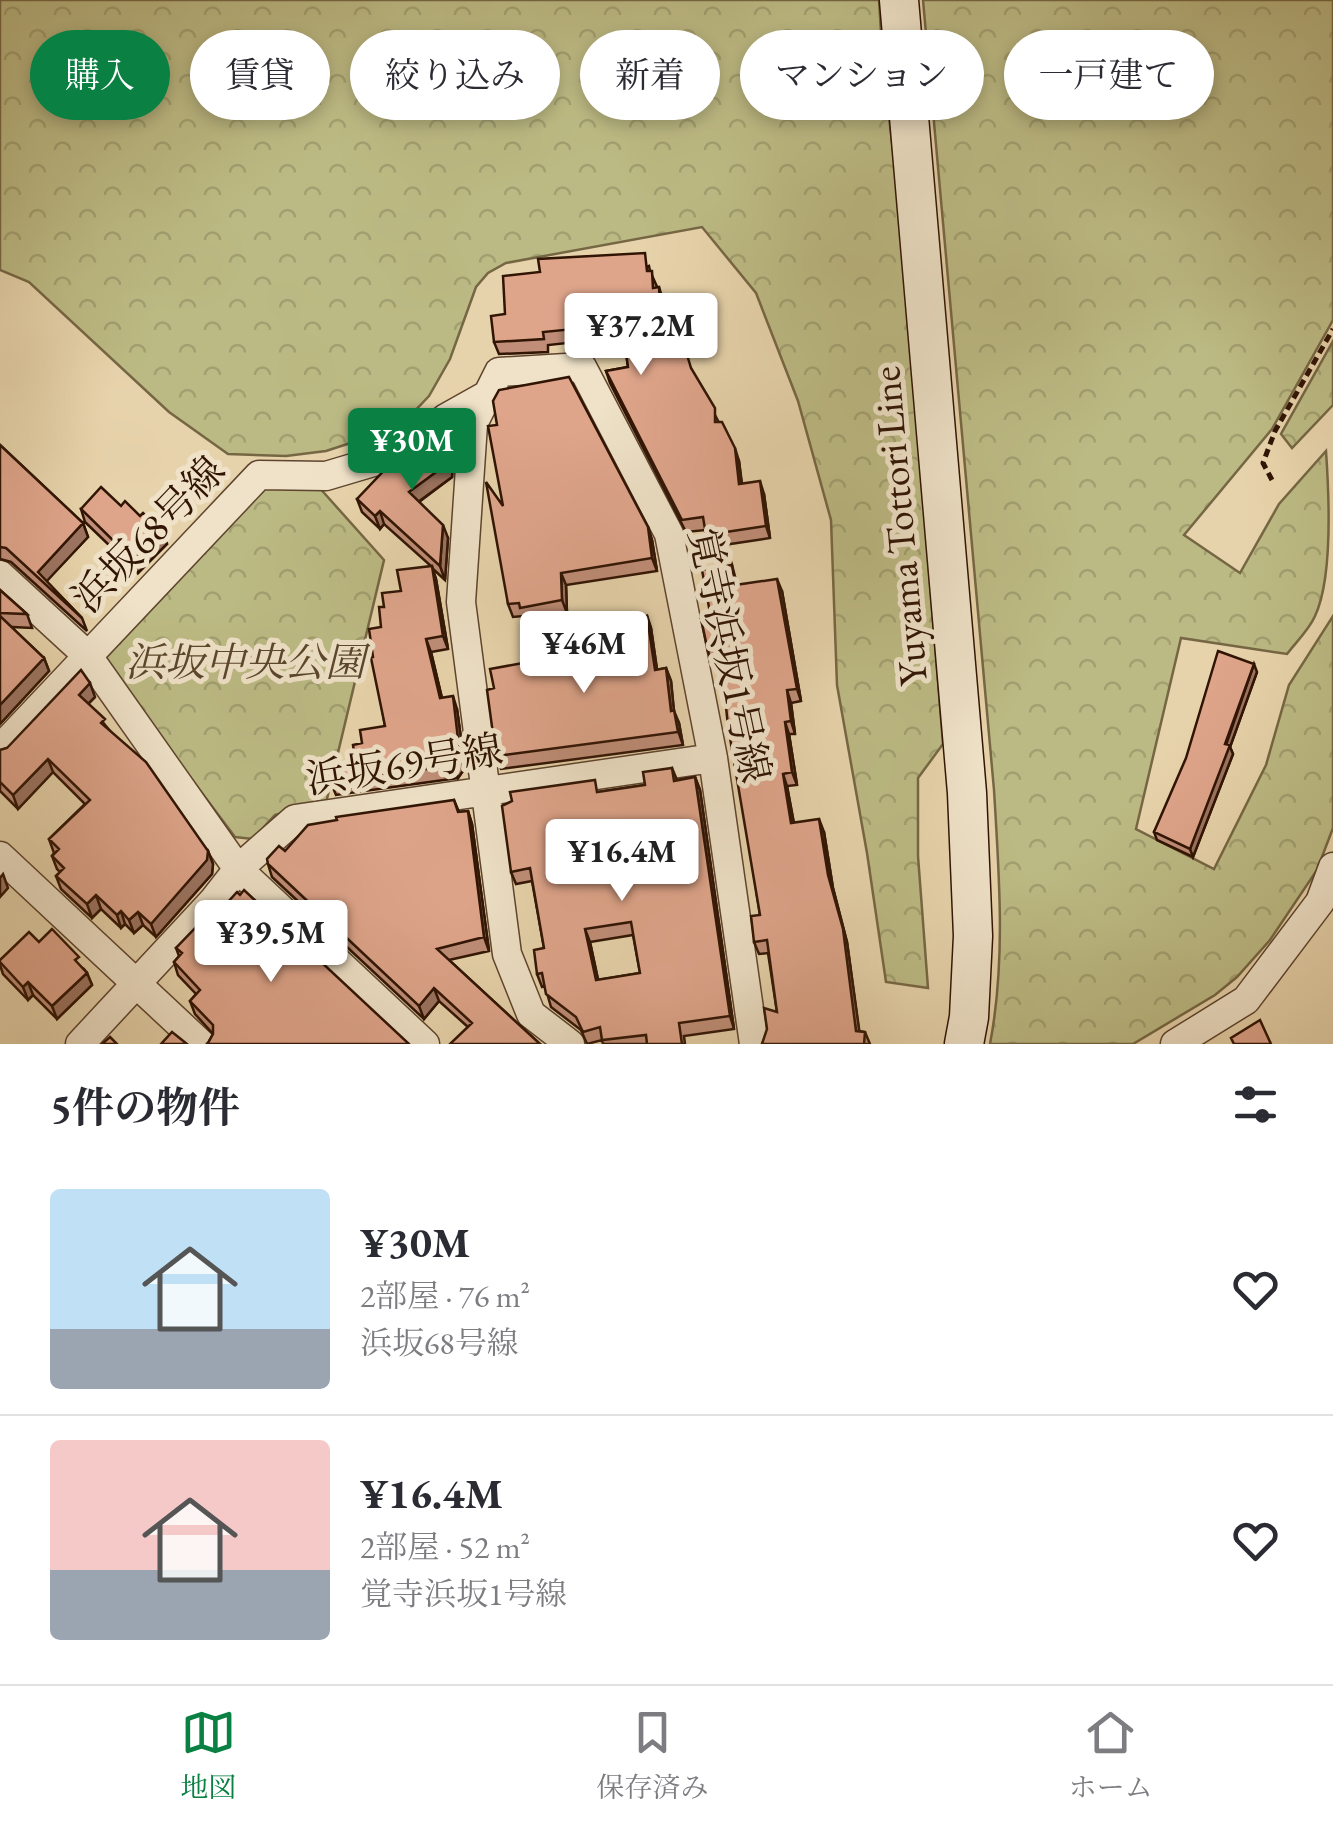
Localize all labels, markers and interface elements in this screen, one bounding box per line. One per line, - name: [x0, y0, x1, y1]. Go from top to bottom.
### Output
- chip: 購入: [30, 30, 170, 120]
- chip: 賃貸: [190, 30, 330, 120]
- chip: 絞り込み: [350, 30, 560, 120]
- chip: 新着: [580, 30, 720, 120]
- chip: マンション: [740, 30, 984, 120]
- chip: 一戸建て: [1004, 30, 1214, 120]
- pin: ¥37.2M: [560, 293, 722, 378]
- text: ¥37.2M: [587, 304, 695, 346]
- street label: Yuyama Tottori Line: [859, 364, 939, 688]
- pin: ¥30M: [353, 408, 471, 493]
- text: ¥30M: [370, 419, 454, 461]
- street label: 浜坂68号線: [60, 445, 236, 623]
- street label: 覚寺浜坂1号線: [678, 523, 782, 787]
- pin: ¥46M: [525, 611, 643, 696]
- text: ¥46M: [542, 622, 626, 664]
- park label: 浜坂中央公園: [125, 636, 371, 688]
- street label: 浜坂69号線: [302, 723, 506, 805]
- pin: ¥16.4M: [541, 819, 703, 904]
- text: ¥16.4M: [568, 830, 676, 872]
- pin: ¥39.5M: [190, 900, 352, 985]
- text: ¥39.5M: [217, 911, 325, 953]
- icon: filters: [1228, 1077, 1283, 1132]
- text: 5件の物件: [50, 1080, 240, 1135]
- text: ¥30M: [360, 1215, 470, 1270]
- icon: home: [130, 1229, 250, 1349]
- icon: heart: [1228, 1262, 1283, 1317]
- text: 2部屋 · 76 m²: [360, 1275, 530, 1317]
- text: 浜坂68号線: [360, 1322, 519, 1364]
- text: ¥16.4M: [360, 1466, 503, 1521]
- icon: home: [130, 1480, 250, 1600]
- icon: heart: [1228, 1513, 1283, 1568]
- text: 2部屋 · 52 m²: [360, 1526, 530, 1568]
- text: 覚寺浜坂1号線: [360, 1573, 567, 1615]
- tab: 地図: [180, 1705, 236, 1805]
- tab: 保存済み: [596, 1705, 709, 1805]
- tab: ホーム: [1069, 1705, 1153, 1805]

